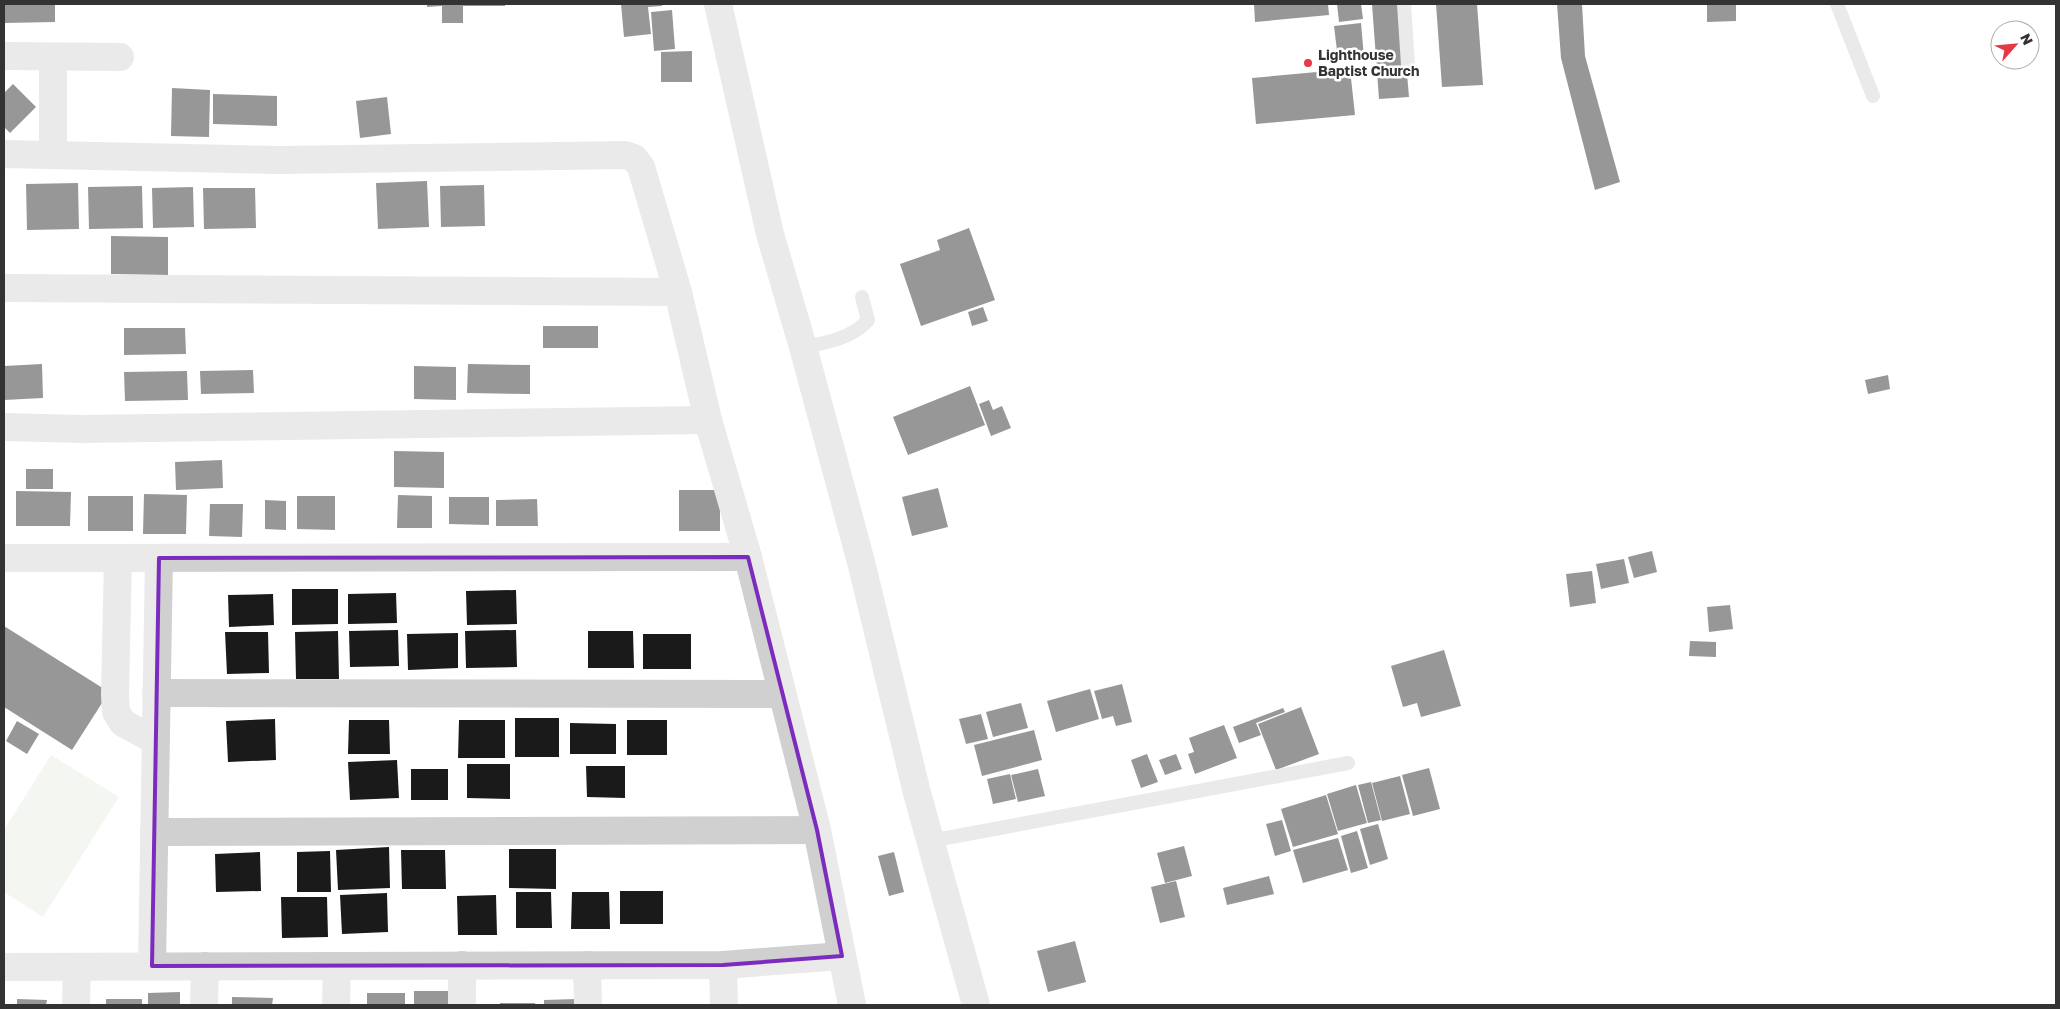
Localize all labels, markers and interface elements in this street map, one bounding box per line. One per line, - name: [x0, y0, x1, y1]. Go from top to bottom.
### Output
- north arrow: [1990, 20, 2040, 70]
- text: N: [2017, 30, 2037, 47]
- place label: Lighthouse Baptist Church: [1318, 46, 1419, 79]
- marker: Lighthouse Baptist Church: [1302, 57, 1314, 69]

